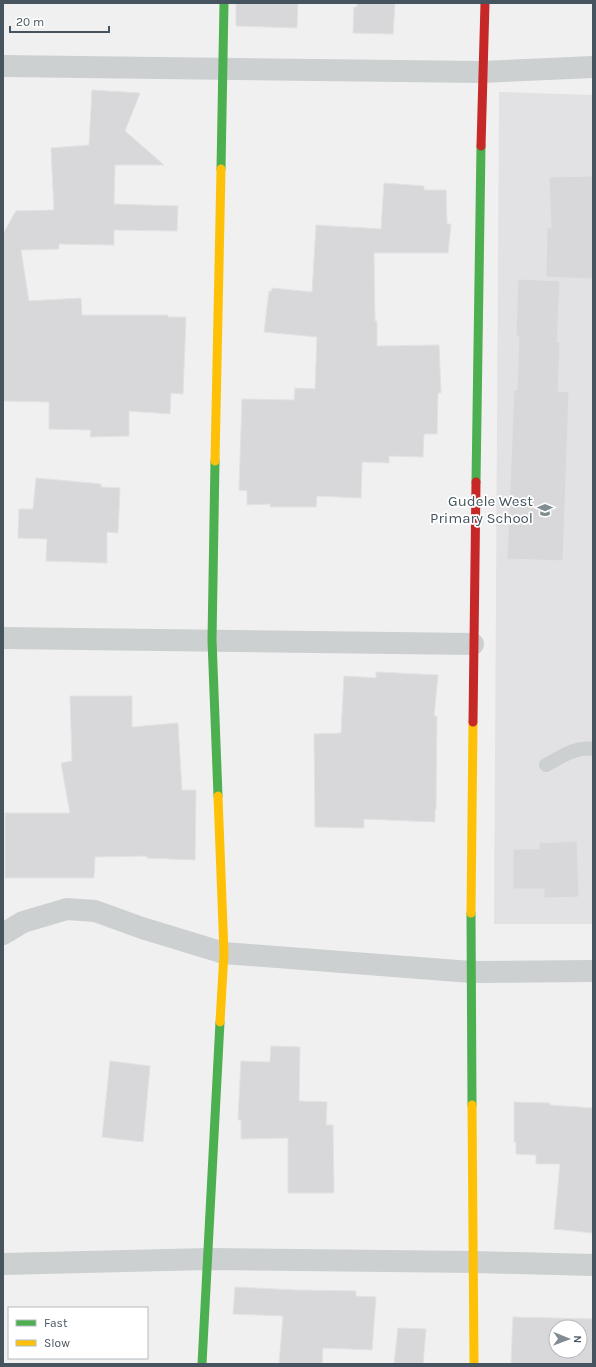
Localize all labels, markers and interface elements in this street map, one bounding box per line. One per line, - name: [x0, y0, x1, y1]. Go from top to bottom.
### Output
- scale bar: [10, 8, 109, 34]
- text: 20 m: [16, 15, 44, 29]
- place label: Gudele West Primary School: [430, 492, 533, 527]
- school or university icon: Gudele West Primary School: [536, 501, 554, 519]
- legend: [8, 1307, 148, 1359]
- text: Fast: [44, 1316, 68, 1330]
- north arrow: [548, 1319, 588, 1359]
- text: N: [571, 1335, 584, 1343]
- text: Slow: [44, 1336, 70, 1350]

